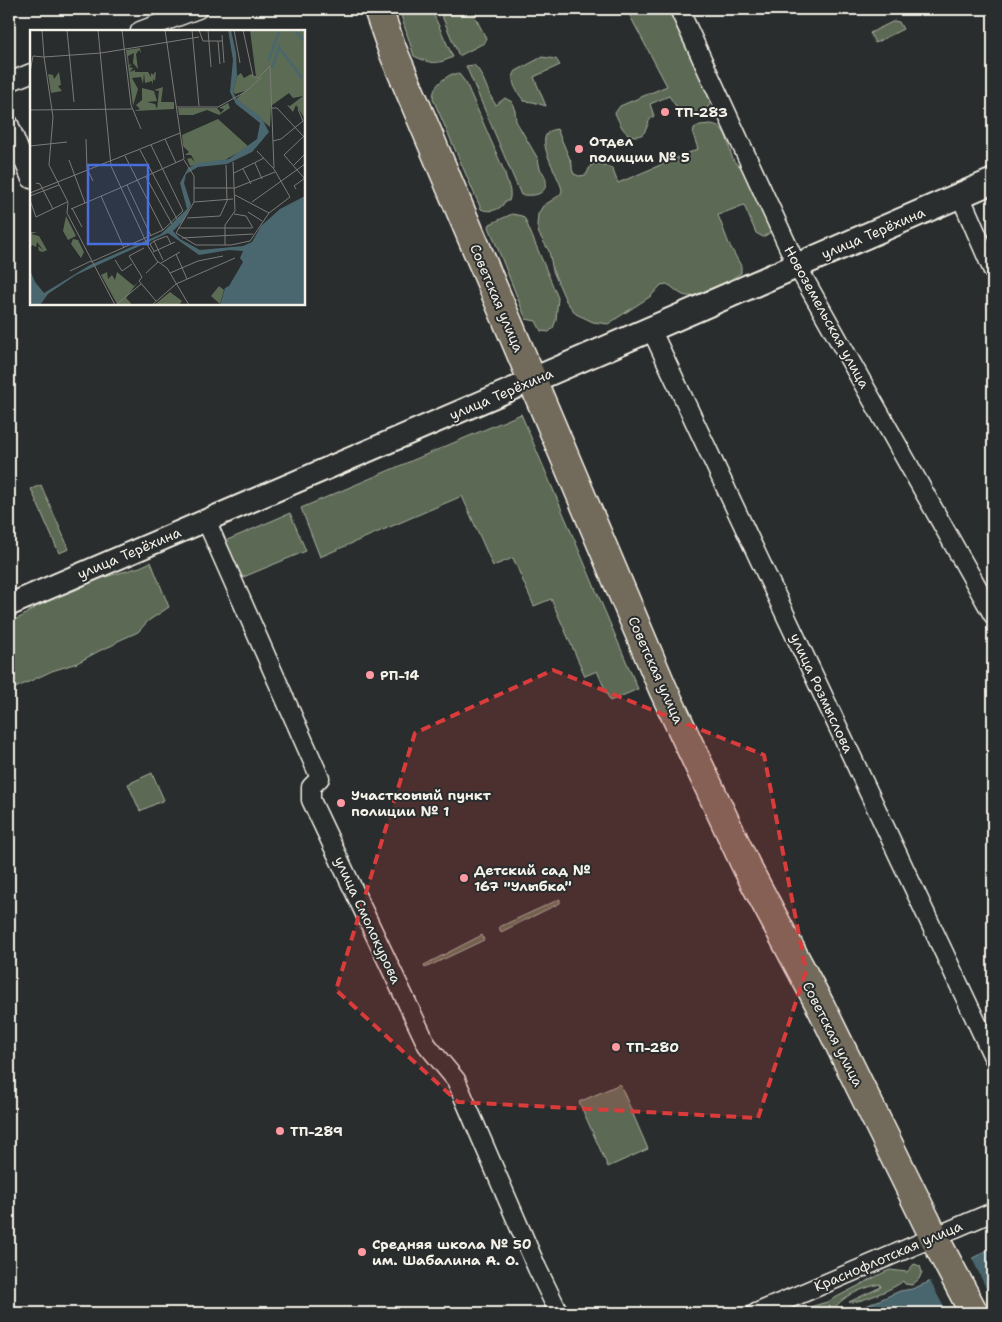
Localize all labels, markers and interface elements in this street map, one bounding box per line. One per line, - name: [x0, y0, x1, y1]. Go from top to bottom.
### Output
- inset map: [30, 30, 305, 305]
- place label: ТП-283: [675, 103, 728, 121]
- marker: ТП-283: [659, 106, 671, 118]
- place label: Отдел полиции № 5: [589, 132, 690, 166]
- marker: Отдел полиции № 5: [573, 143, 585, 155]
- street label: улица Терёхина: [818, 203, 928, 263]
- street label: Советская улица: [466, 241, 528, 355]
- street label: Новоземельская улица: [780, 243, 874, 392]
- street label: улица Терёхина: [446, 364, 556, 424]
- street label: улица Терёхина: [74, 523, 184, 583]
- street label: Советская улица: [624, 613, 688, 727]
- street label: улица Розмыслова: [786, 630, 858, 756]
- place label: РП-14: [380, 666, 420, 684]
- marker: РП-14: [364, 669, 376, 681]
- place label: Участкоыый пункт полиции № 1: [351, 786, 491, 820]
- marker: Участкоыый пункт полиции № 1: [335, 797, 347, 809]
- street label: улица Смолокурова: [331, 853, 406, 987]
- place label: Детский сад № 167 "Улыбка": [474, 861, 591, 895]
- marker: Детский сад № 167 "Улыбка": [458, 872, 470, 884]
- street label: Советская улица: [799, 978, 867, 1090]
- place label: ТП-280: [626, 1038, 679, 1056]
- marker: ТП-280: [610, 1041, 622, 1053]
- place label: ТП-289: [290, 1122, 343, 1140]
- marker: ТП-289: [274, 1125, 286, 1137]
- street label: Краснофлотская улица: [811, 1216, 965, 1295]
- place label: Средняя школа № 50 им. Шабалина А. О.: [372, 1235, 532, 1269]
- marker: Средняя школа № 50 им. Шабалина А. О.: [356, 1246, 368, 1258]

